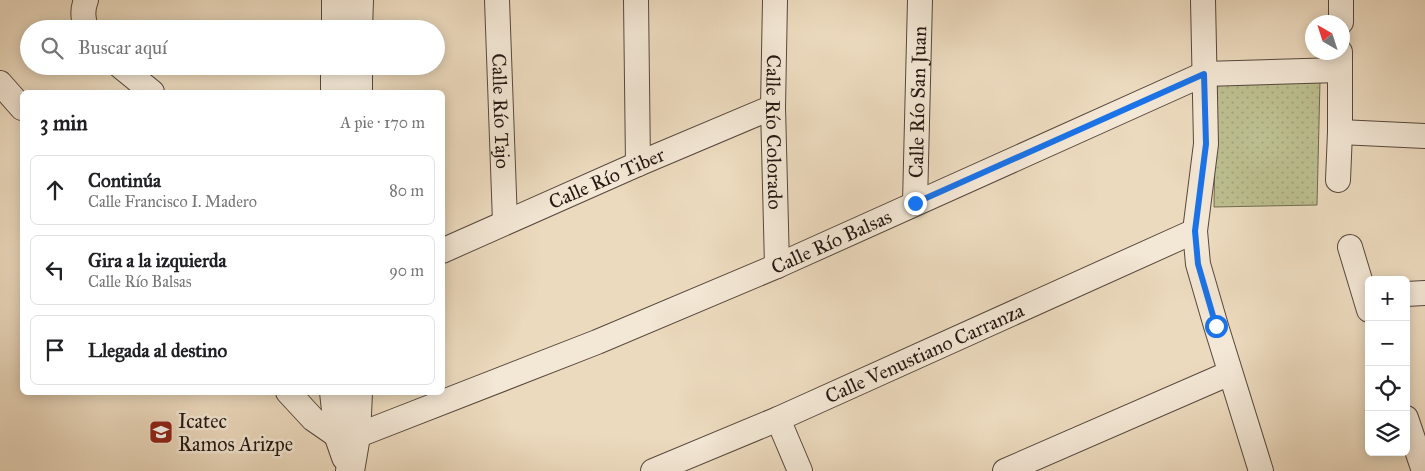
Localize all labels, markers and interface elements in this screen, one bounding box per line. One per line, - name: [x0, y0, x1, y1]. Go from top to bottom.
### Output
- north arrow: [1305, 15, 1350, 60]
- search box: [20, 20, 445, 75]
- street label: Calle Río San Juan: [904, 25, 932, 178]
- icon: search: [38, 34, 66, 62]
- text: Buscar aquí: [78, 36, 167, 59]
- street label: Calle Río Tajo: [487, 53, 515, 169]
- street label: Calle Río Colorado: [761, 54, 788, 210]
- text: 3 min: [40, 110, 88, 136]
- text: A pie · 170 m: [340, 113, 425, 132]
- street label: Calle Río Tiber: [545, 142, 669, 214]
- text: Continúa: [88, 169, 161, 192]
- icon: ahead: [41, 176, 69, 204]
- text: 80 m: [389, 181, 424, 200]
- text: Calle Francisco I. Madero: [88, 192, 257, 211]
- route end: [904, 192, 927, 215]
- street label: Calle Río Balsas: [767, 204, 895, 279]
- text: Gira a la izquierda: [88, 249, 227, 272]
- icon: left: [41, 256, 69, 284]
- text: 90 m: [389, 261, 424, 280]
- text: Calle Río Balsas: [88, 272, 192, 291]
- map controls: [1365, 276, 1410, 456]
- button: +: [1365, 276, 1410, 321]
- street label: Calle Venustiano Carranza: [821, 298, 1028, 408]
- route start: [1205, 315, 1228, 338]
- button: −: [1365, 321, 1410, 366]
- icon: arrive: [41, 336, 69, 364]
- text: Llegada al destino: [88, 339, 227, 362]
- button: locate: [1365, 366, 1410, 411]
- place label: Icatec Ramos Arizpe: [178, 409, 293, 456]
- button: layers: [1365, 411, 1410, 456]
- school or university icon: Icatec Ramos Arizpe: [148, 419, 174, 445]

